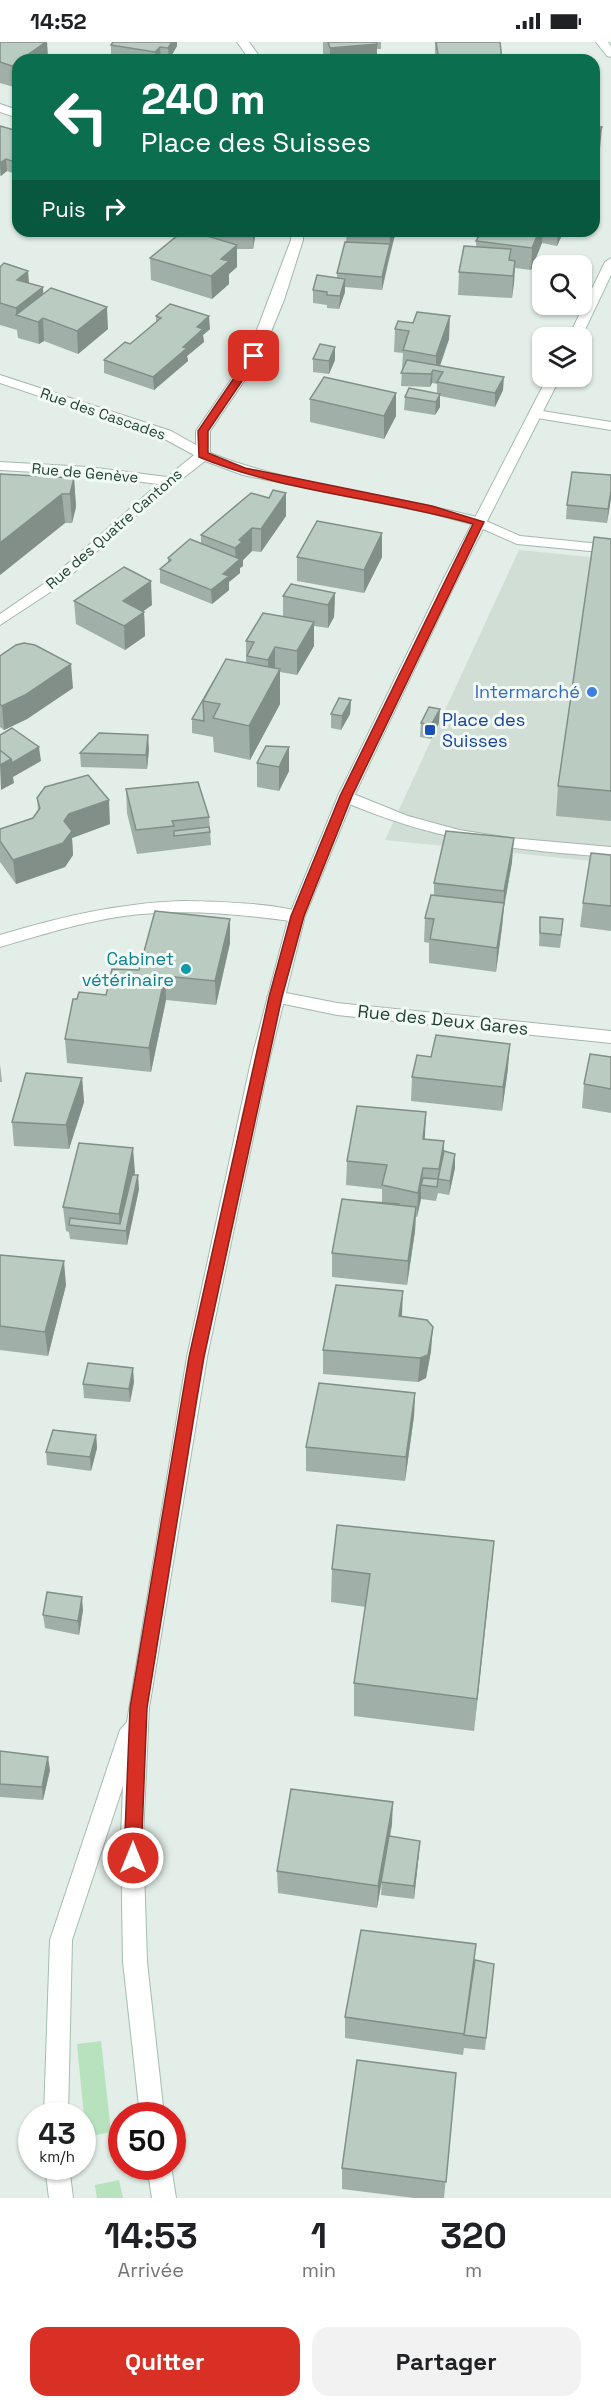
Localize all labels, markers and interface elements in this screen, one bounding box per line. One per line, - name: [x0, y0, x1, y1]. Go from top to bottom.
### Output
- text: 14:52: [30, 7, 87, 35]
- text: 240 m: [141, 73, 266, 126]
- icon: left: [42, 78, 120, 156]
- text: Place des Suisses: [141, 125, 371, 160]
- icon: right: [98, 192, 131, 225]
- text: Puis: [42, 195, 86, 223]
- map controls: [532, 255, 592, 387]
- button: search: [532, 255, 592, 315]
- button: layers: [532, 327, 592, 387]
- pin: [228, 330, 279, 381]
- icon: arrive: [237, 339, 270, 372]
- street label: Rue des Cascades: [38, 383, 169, 444]
- street label: Rue de Genève: [31, 458, 139, 487]
- street label: Rue des Quatre Cantons: [42, 464, 186, 593]
- place label: Intermarché: [475, 680, 580, 703]
- marker: Intermarché: [585, 685, 599, 699]
- place label: Place des Suisses: [442, 708, 525, 752]
- marker: Place des Suisses: [423, 723, 437, 737]
- place label: Cabinet vétérinaire: [82, 947, 174, 991]
- marker: Cabinet vétérinaire: [179, 962, 193, 976]
- street label: Rue des Deux Gares: [356, 999, 530, 1040]
- position arrow: [101, 1826, 165, 1890]
- speed limit sign: 50: [108, 2102, 186, 2180]
- text: 43: [38, 2114, 76, 2153]
- text: km/h: [39, 2147, 75, 2166]
- text: 14:53: [104, 2213, 198, 2259]
- text: 1: [311, 2213, 327, 2259]
- text: 320: [440, 2213, 507, 2259]
- text: Arrivée: [118, 2257, 184, 2283]
- text: min: [302, 2257, 336, 2283]
- text: m: [465, 2257, 482, 2283]
- button: Quitter: [30, 2327, 300, 2396]
- button: Partager: [312, 2327, 581, 2396]

